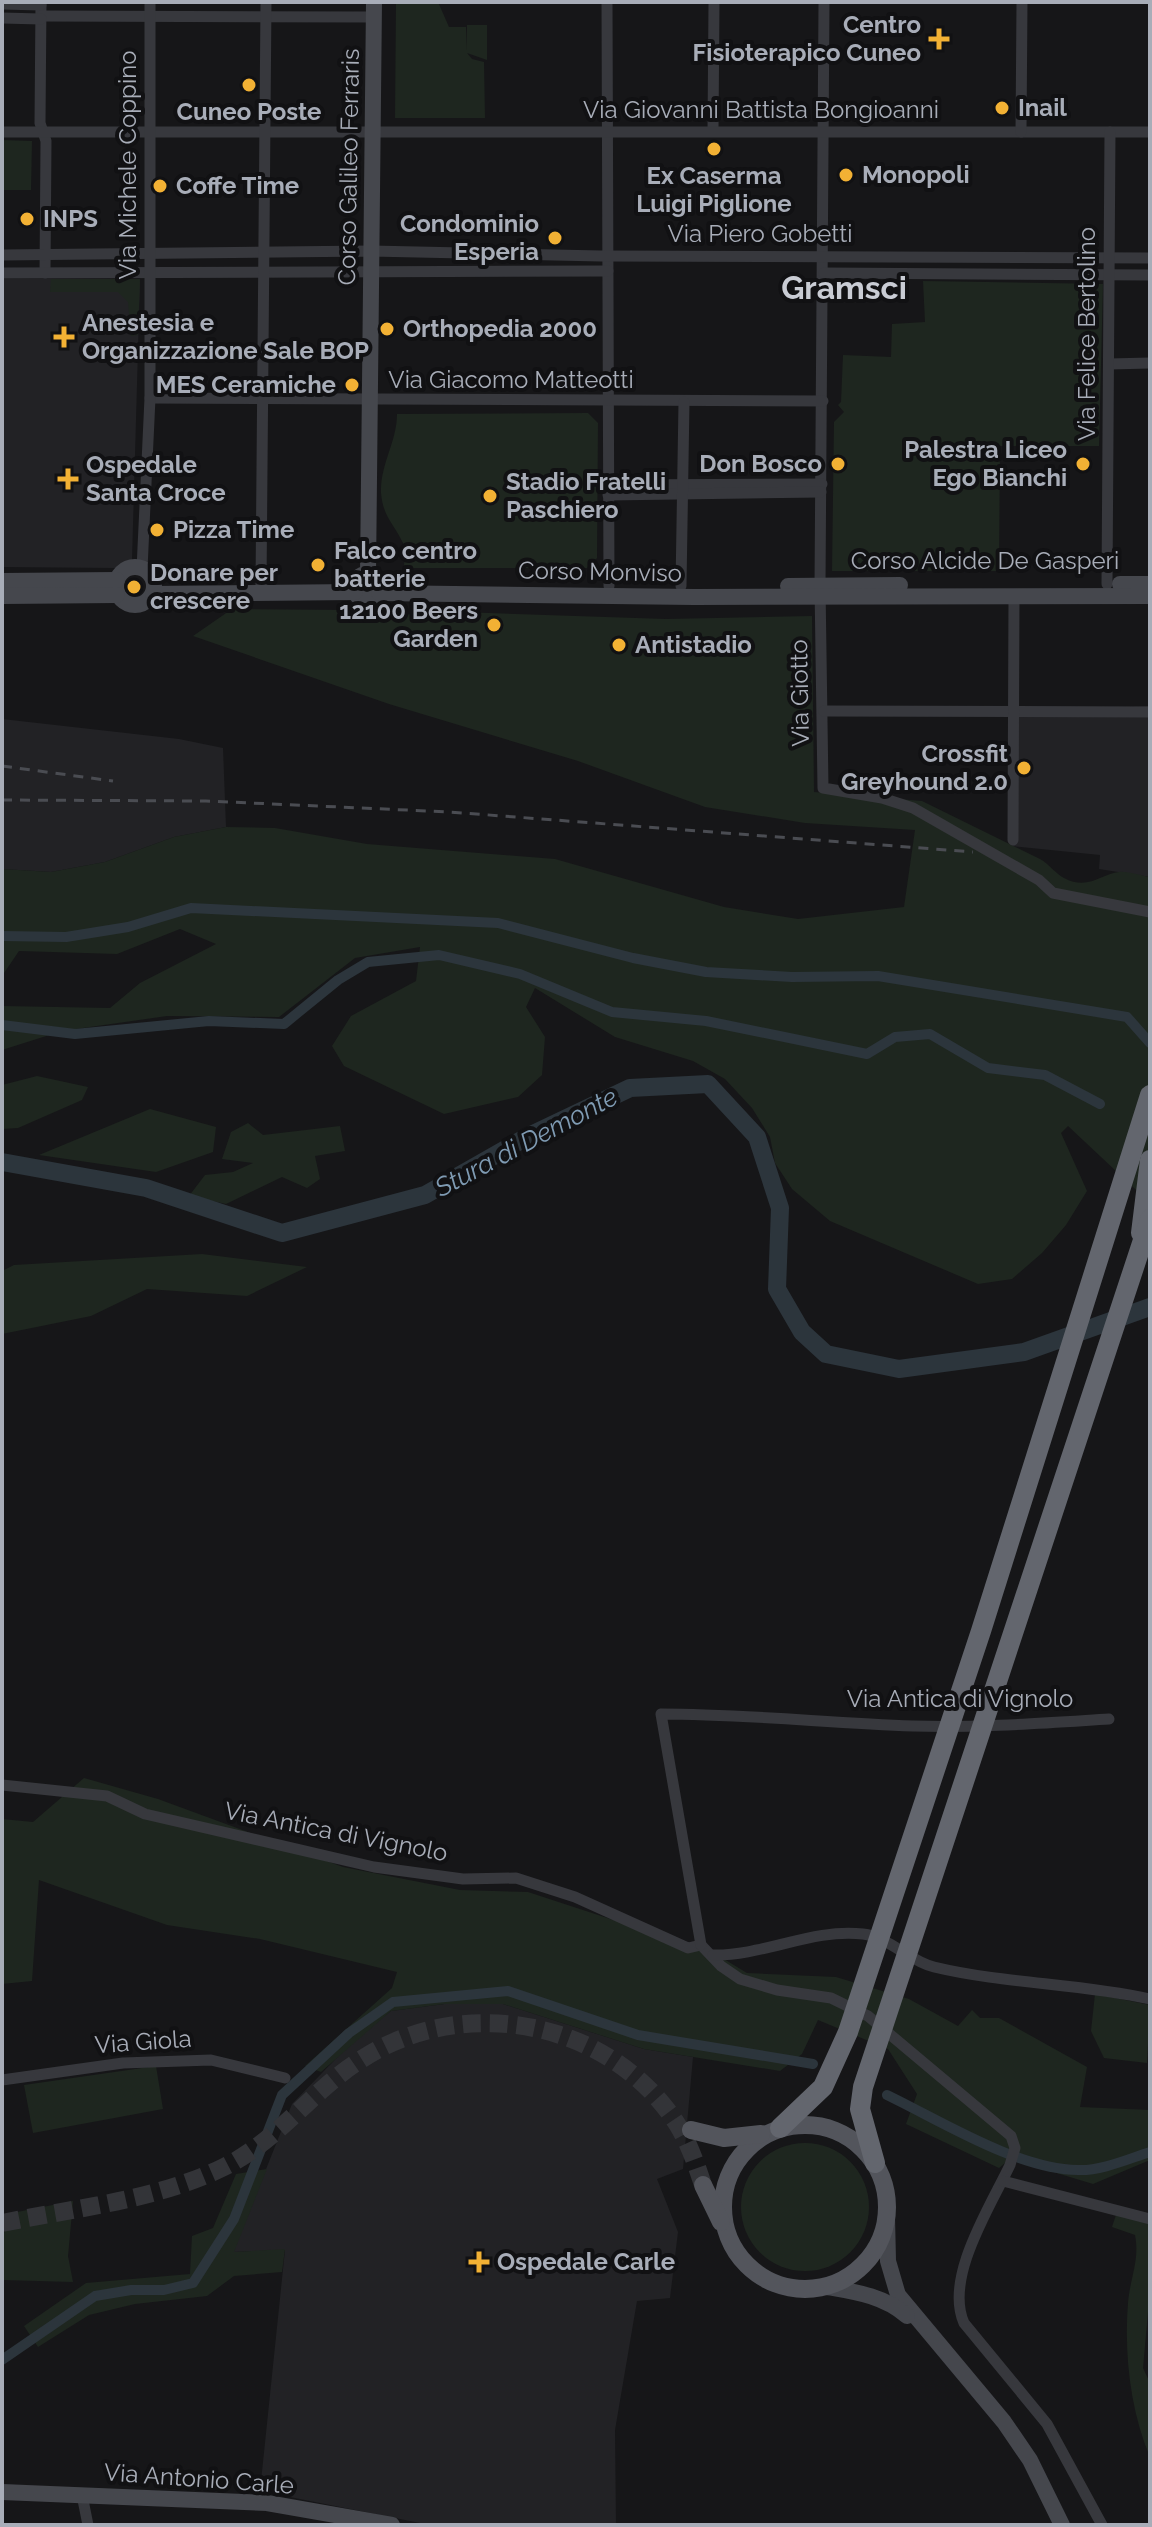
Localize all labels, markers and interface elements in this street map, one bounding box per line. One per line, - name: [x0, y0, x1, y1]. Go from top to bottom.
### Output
- place label: Centro Fisioterapico Cuneo: [693, 10, 921, 67]
- marker: Centro Fisioterapico Cuneo: [928, 28, 950, 50]
- street label: Corso Galileo Ferraris: [332, 48, 365, 286]
- street label: Via Michele Coppino: [113, 51, 142, 279]
- marker: Cuneo Poste: [240, 76, 258, 94]
- place label: Inail: [1018, 93, 1067, 122]
- street label: Via Giovanni Battista Bongioanni: [583, 95, 939, 124]
- place label: Cuneo Poste: [177, 97, 321, 126]
- marker: Inail: [993, 99, 1011, 117]
- marker: Ex Caserma Luigi Piglione: [705, 140, 723, 158]
- place label: Monopoli: [862, 160, 970, 189]
- place label: Ex Caserma Luigi Piglione: [636, 161, 792, 218]
- marker: Monopoli: [837, 166, 855, 184]
- place label: Coffe Time: [176, 171, 299, 200]
- marker: Coffe Time: [151, 177, 169, 195]
- place label: INPS: [43, 204, 98, 233]
- place label: Condominio Esperia: [400, 209, 539, 266]
- marker: INPS: [18, 210, 36, 228]
- street label: Via Piero Gobetti: [668, 219, 852, 248]
- street label: Via Felice Bertolino: [1072, 227, 1101, 441]
- marker: Condominio Esperia: [546, 229, 564, 247]
- district label: Gramsci: [781, 269, 907, 306]
- place label: Anestesia e Organizzazione Sale BOP: [82, 308, 369, 365]
- place label: Orthopedia 2000: [403, 314, 597, 343]
- marker: Orthopedia 2000: [378, 320, 396, 338]
- marker: Anestesia e Organizzazione Sale BOP: [53, 326, 75, 348]
- street label: Via Giacomo Matteotti: [388, 365, 634, 394]
- place label: MES Ceramiche: [156, 370, 336, 399]
- marker: MES Ceramiche: [343, 376, 361, 394]
- place label: Palestra Liceo Ego Bianchi: [904, 435, 1067, 492]
- place label: Don Bosco: [699, 449, 822, 478]
- place label: Ospedale Santa Croce: [86, 450, 226, 507]
- marker: Don Bosco: [829, 455, 847, 473]
- marker: Palestra Liceo Ego Bianchi: [1074, 455, 1092, 473]
- place label: Stadio Fratelli Paschiero: [506, 467, 666, 524]
- marker: Ospedale Santa Croce: [57, 468, 79, 490]
- marker: Stadio Fratelli Paschiero: [481, 487, 499, 505]
- place label: Pizza Time: [173, 515, 294, 544]
- marker: Pizza Time: [148, 521, 166, 539]
- place label: Falco centro batterie: [334, 536, 477, 593]
- street label: Corso Alcide De Gasperi: [851, 546, 1119, 575]
- marker: Falco centro batterie: [309, 556, 327, 574]
- street label: Corso Monviso: [518, 556, 682, 587]
- place label: Donare per crescere: [150, 558, 278, 615]
- marker: Donare per crescere: [125, 578, 143, 596]
- place label: 12100 Beers Garden: [339, 596, 478, 653]
- marker: 12100 Beers Garden: [485, 616, 503, 634]
- place label: Antistadio: [635, 630, 752, 659]
- marker: Antistadio: [610, 636, 628, 654]
- street label: Via Giotto: [784, 639, 815, 747]
- place label: Crossfit Greyhound 2.0: [841, 739, 1008, 796]
- marker: Crossfit Greyhound 2.0: [1015, 759, 1033, 777]
- water label: Stura di Demonte: [429, 1081, 622, 1203]
- street label: Via Antica di Vignolo: [847, 1684, 1073, 1713]
- street label: Via Antica di Vignolo: [222, 1796, 450, 1867]
- street label: Via Giola: [94, 2024, 192, 2059]
- place label: Ospedale Carle: [497, 2247, 675, 2276]
- marker: Ospedale Carle: [468, 2251, 490, 2273]
- street label: Via Antonio Carle: [103, 2457, 295, 2500]

